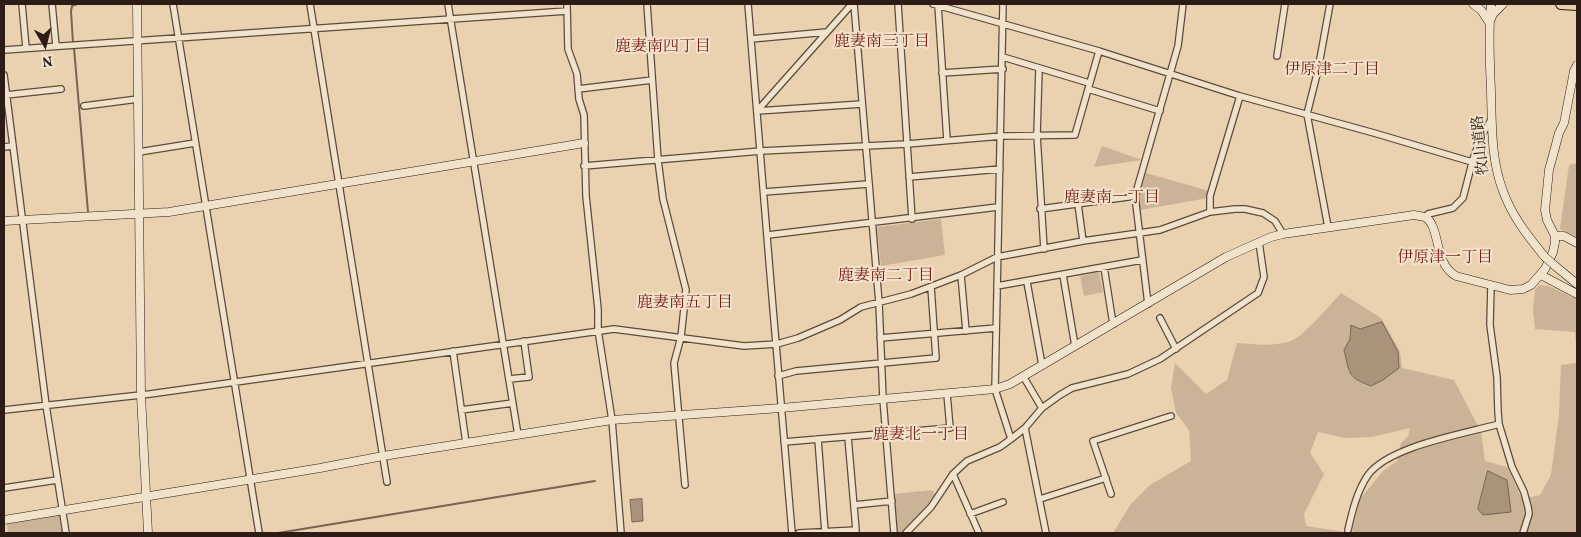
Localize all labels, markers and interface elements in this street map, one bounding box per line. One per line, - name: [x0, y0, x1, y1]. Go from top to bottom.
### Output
- north arrow: [20, 20, 70, 70]
- district label: 鹿妻南三丁目: [834, 33, 930, 53]
- district label: 鹿妻南四丁目: [615, 38, 711, 58]
- text: N: [41, 50, 54, 70]
- district label: 伊原津二丁目: [1284, 61, 1380, 81]
- street label: 牧山道路: [1470, 114, 1494, 176]
- district label: 鹿妻南一丁目: [1064, 189, 1160, 209]
- district label: 伊原津一丁目: [1397, 249, 1493, 269]
- district label: 鹿妻南二丁目: [838, 267, 934, 287]
- district label: 鹿妻南五丁目: [637, 294, 733, 314]
- district label: 鹿妻北一丁目: [873, 426, 969, 446]

